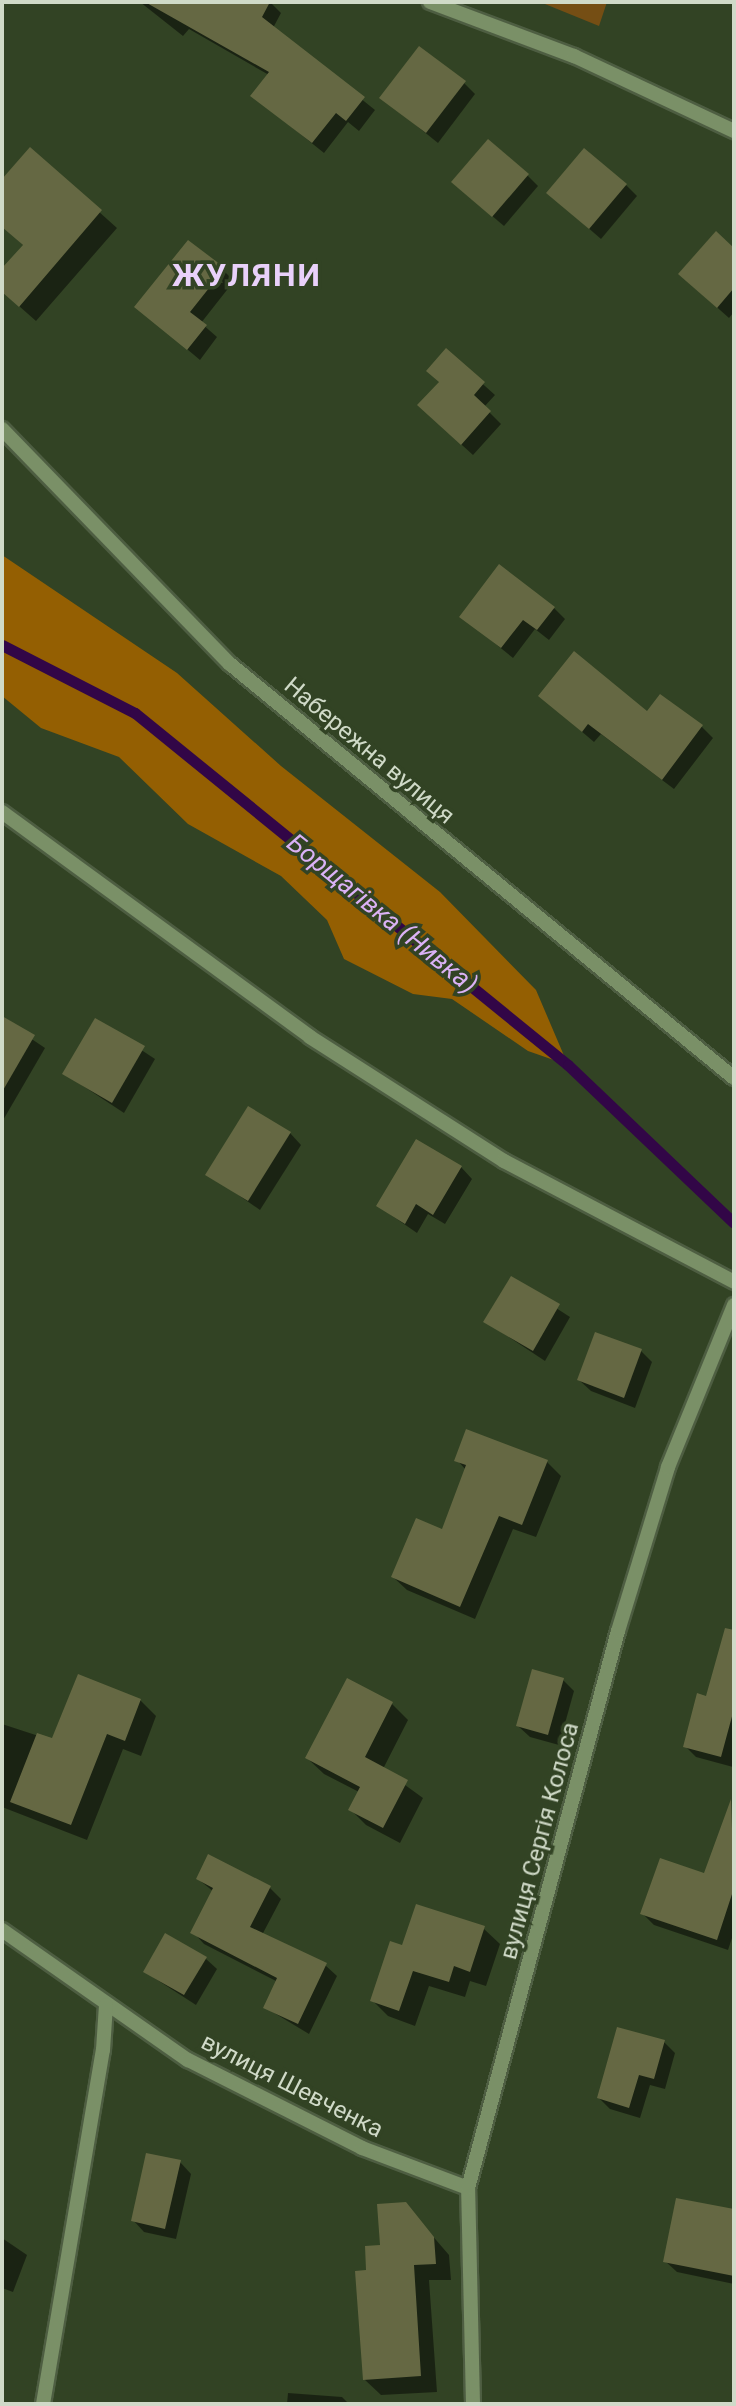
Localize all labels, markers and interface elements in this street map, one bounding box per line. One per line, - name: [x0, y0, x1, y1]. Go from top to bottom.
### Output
- district label: ЖУЛЯНИ: [172, 256, 322, 294]
- street label: Набережна вулиця: [278, 671, 460, 831]
- water label: Борщагівка (Нивка): [281, 828, 483, 1000]
- street label: вулиця Сергія Колоса: [494, 1719, 586, 1963]
- street label: вулиця Шевченка: [196, 2028, 388, 2144]

